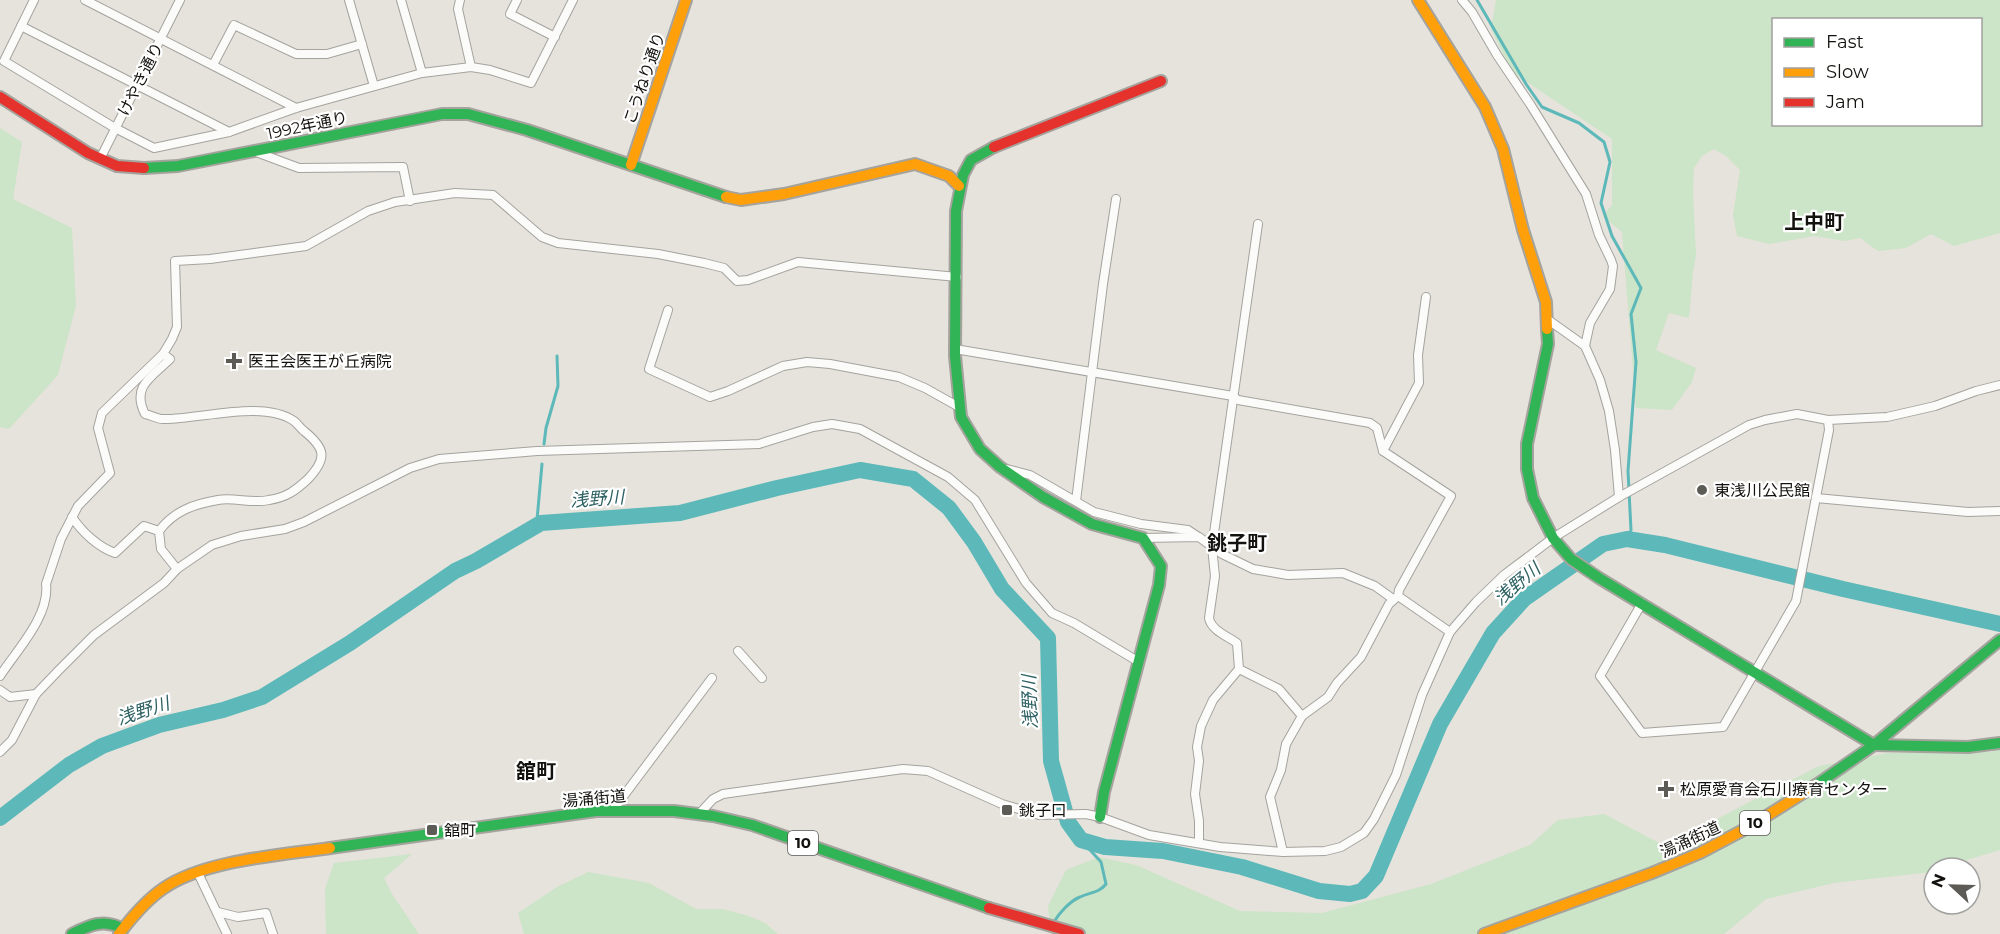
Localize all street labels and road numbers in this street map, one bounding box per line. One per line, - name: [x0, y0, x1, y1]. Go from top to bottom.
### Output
- street label: こうねり通り: [620, 30, 669, 127]
- street label: けやき通り: [114, 39, 167, 119]
- street label: 1992年通り: [265, 108, 349, 143]
- street label: 湯涌街道: [561, 786, 627, 811]
- road number: 10: [1740, 811, 1770, 835]
- street label: 湯涌街道: [1657, 817, 1723, 862]
- road number: 10: [788, 831, 818, 855]

